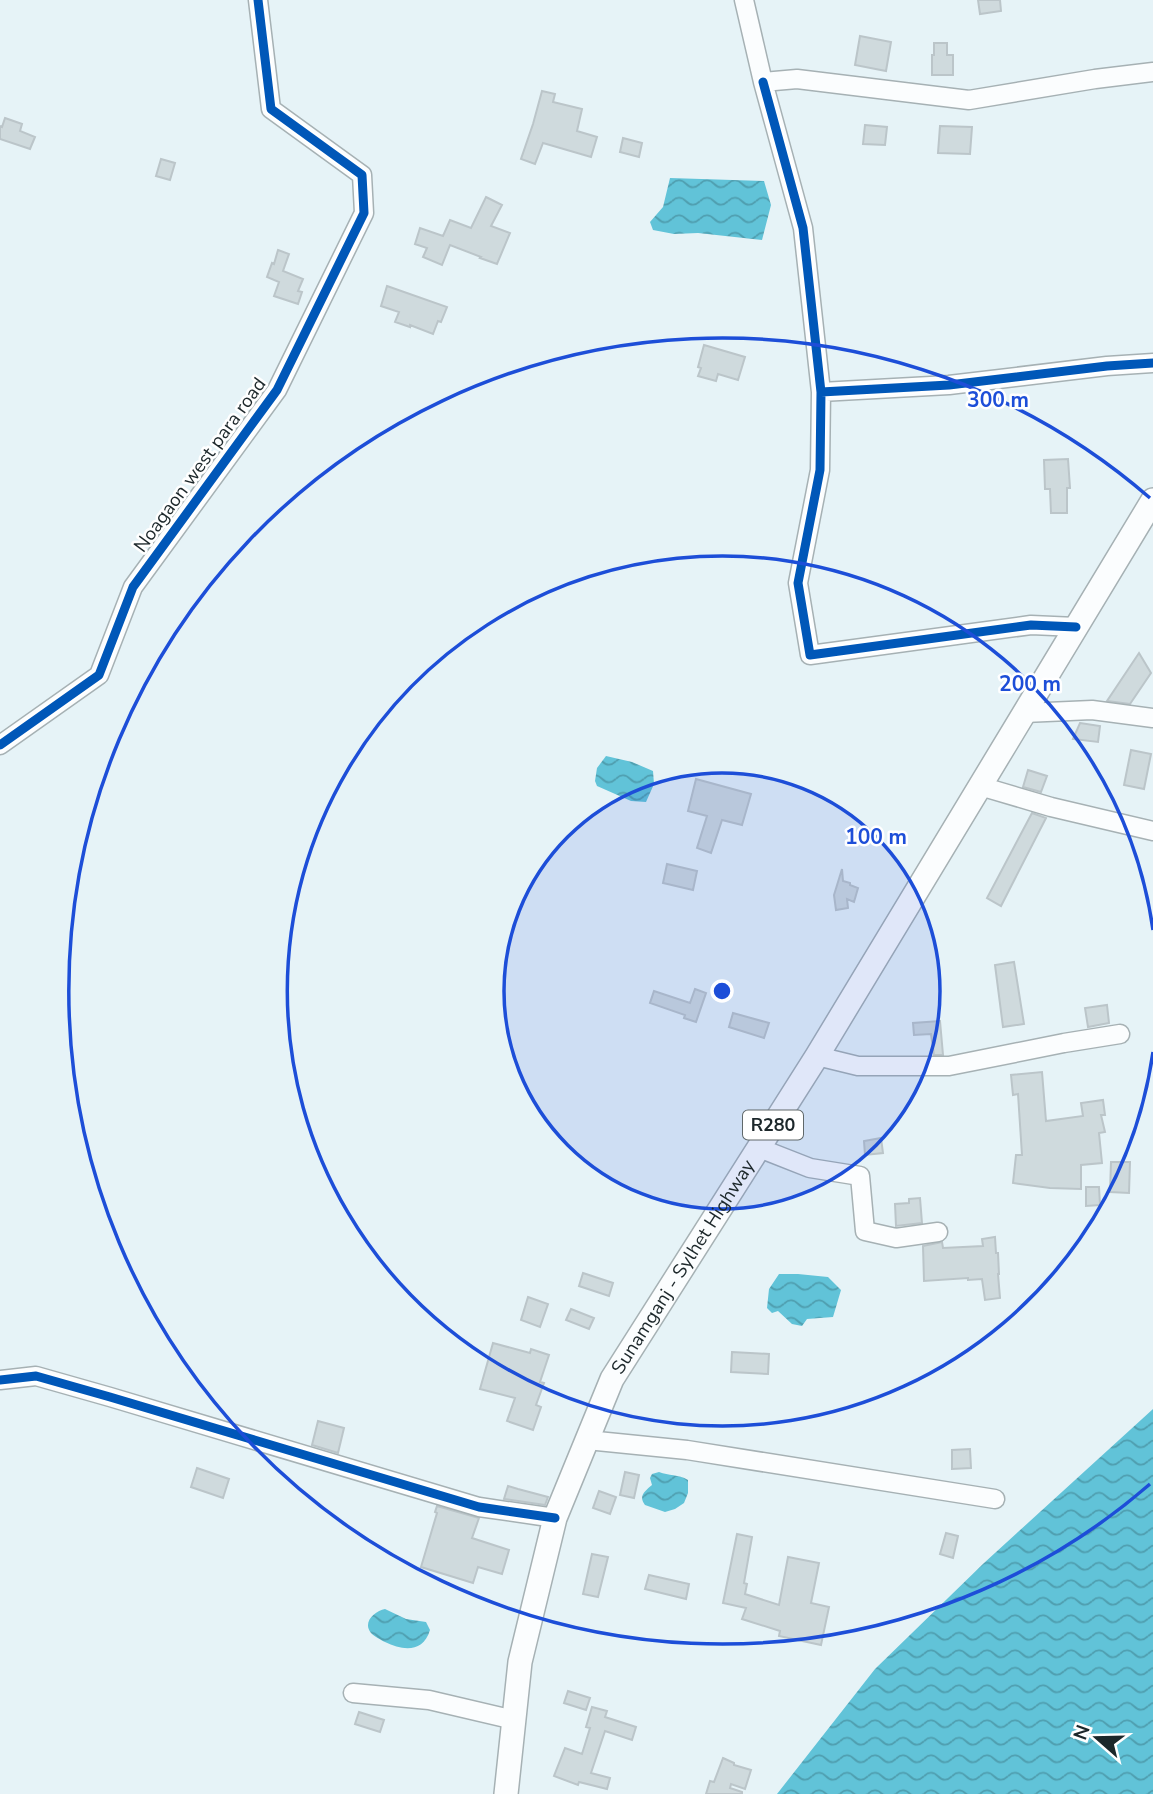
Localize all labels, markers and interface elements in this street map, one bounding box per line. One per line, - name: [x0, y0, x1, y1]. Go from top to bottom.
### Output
- street label: Noagaon west para road: [128, 372, 272, 558]
- text: 300 m: [967, 386, 1029, 414]
- text: 200 m: [999, 670, 1061, 698]
- text: 100 m: [845, 823, 907, 851]
- centre of rings: [710, 979, 734, 1003]
- road number: R280: [743, 1110, 803, 1140]
- street label: Sunamganj - Sylhet Highway: [605, 1154, 761, 1379]
- north arrow: [1062, 1703, 1132, 1773]
- text: N: [1067, 1721, 1097, 1744]

